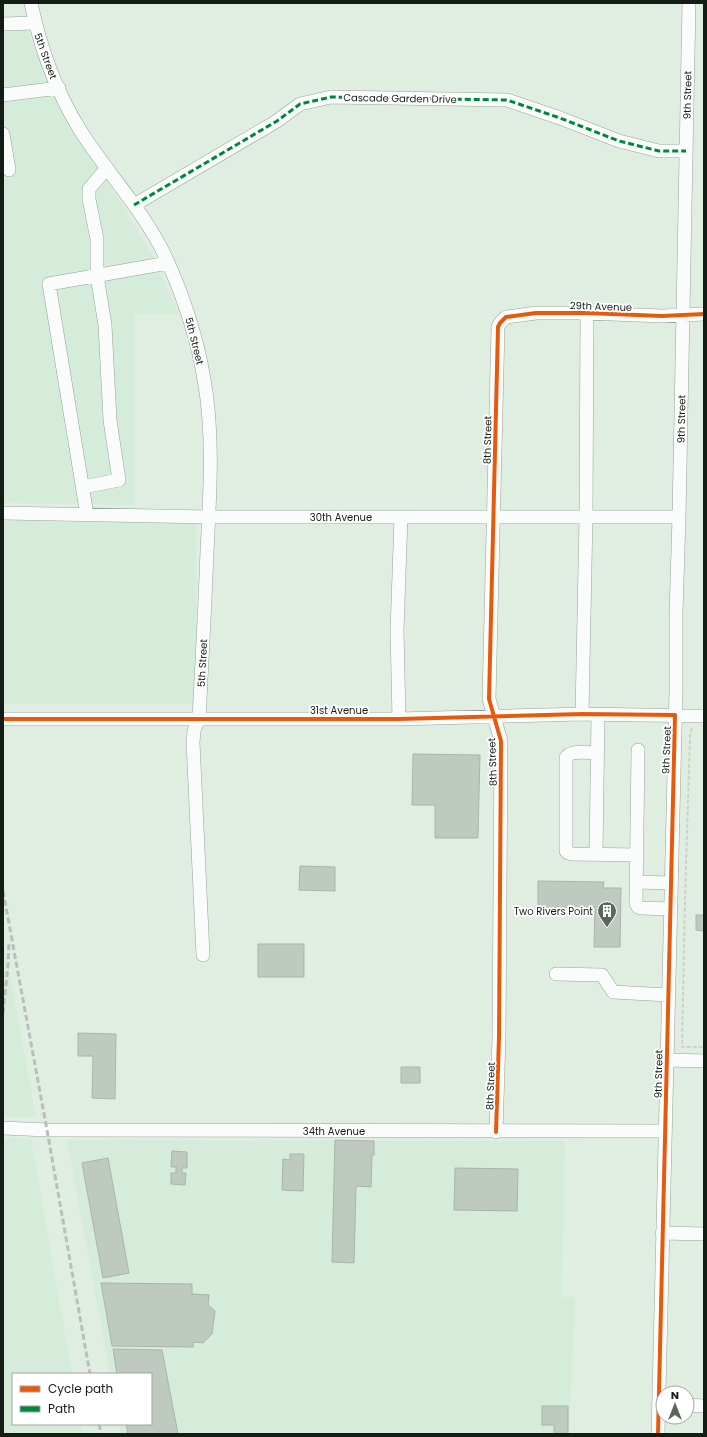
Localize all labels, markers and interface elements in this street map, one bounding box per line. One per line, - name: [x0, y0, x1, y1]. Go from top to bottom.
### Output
- street label: 5th Street: [30, 31, 61, 82]
- street label: 9th Street: [680, 70, 695, 119]
- street label: Cascade Garden Drive: [343, 90, 457, 107]
- street label: 29th Avenue: [570, 298, 632, 315]
- street label: 5th Street: [181, 316, 208, 367]
- street label: 9th Street: [674, 394, 689, 443]
- street label: 8th Street: [480, 415, 495, 464]
- street label: 30th Avenue: [310, 510, 372, 525]
- street label: 5th Street: [194, 638, 211, 688]
- street label: 31st Avenue: [310, 703, 368, 718]
- street label: 9th Street: [658, 725, 675, 774]
- street label: 8th Street: [484, 737, 501, 786]
- building icon: Two Rivers Point: [596, 900, 618, 928]
- place label: Two Rivers Point: [514, 904, 593, 919]
- street label: 9th Street: [651, 1049, 666, 1098]
- street label: 8th Street: [482, 1061, 499, 1110]
- street label: 34th Avenue: [303, 1124, 365, 1139]
- legend: [12, 1373, 152, 1425]
- text: Cycle path: [48, 1380, 113, 1397]
- north arrow: [655, 1385, 695, 1425]
- text: N: [671, 1387, 679, 1403]
- text: Path: [48, 1400, 75, 1417]

